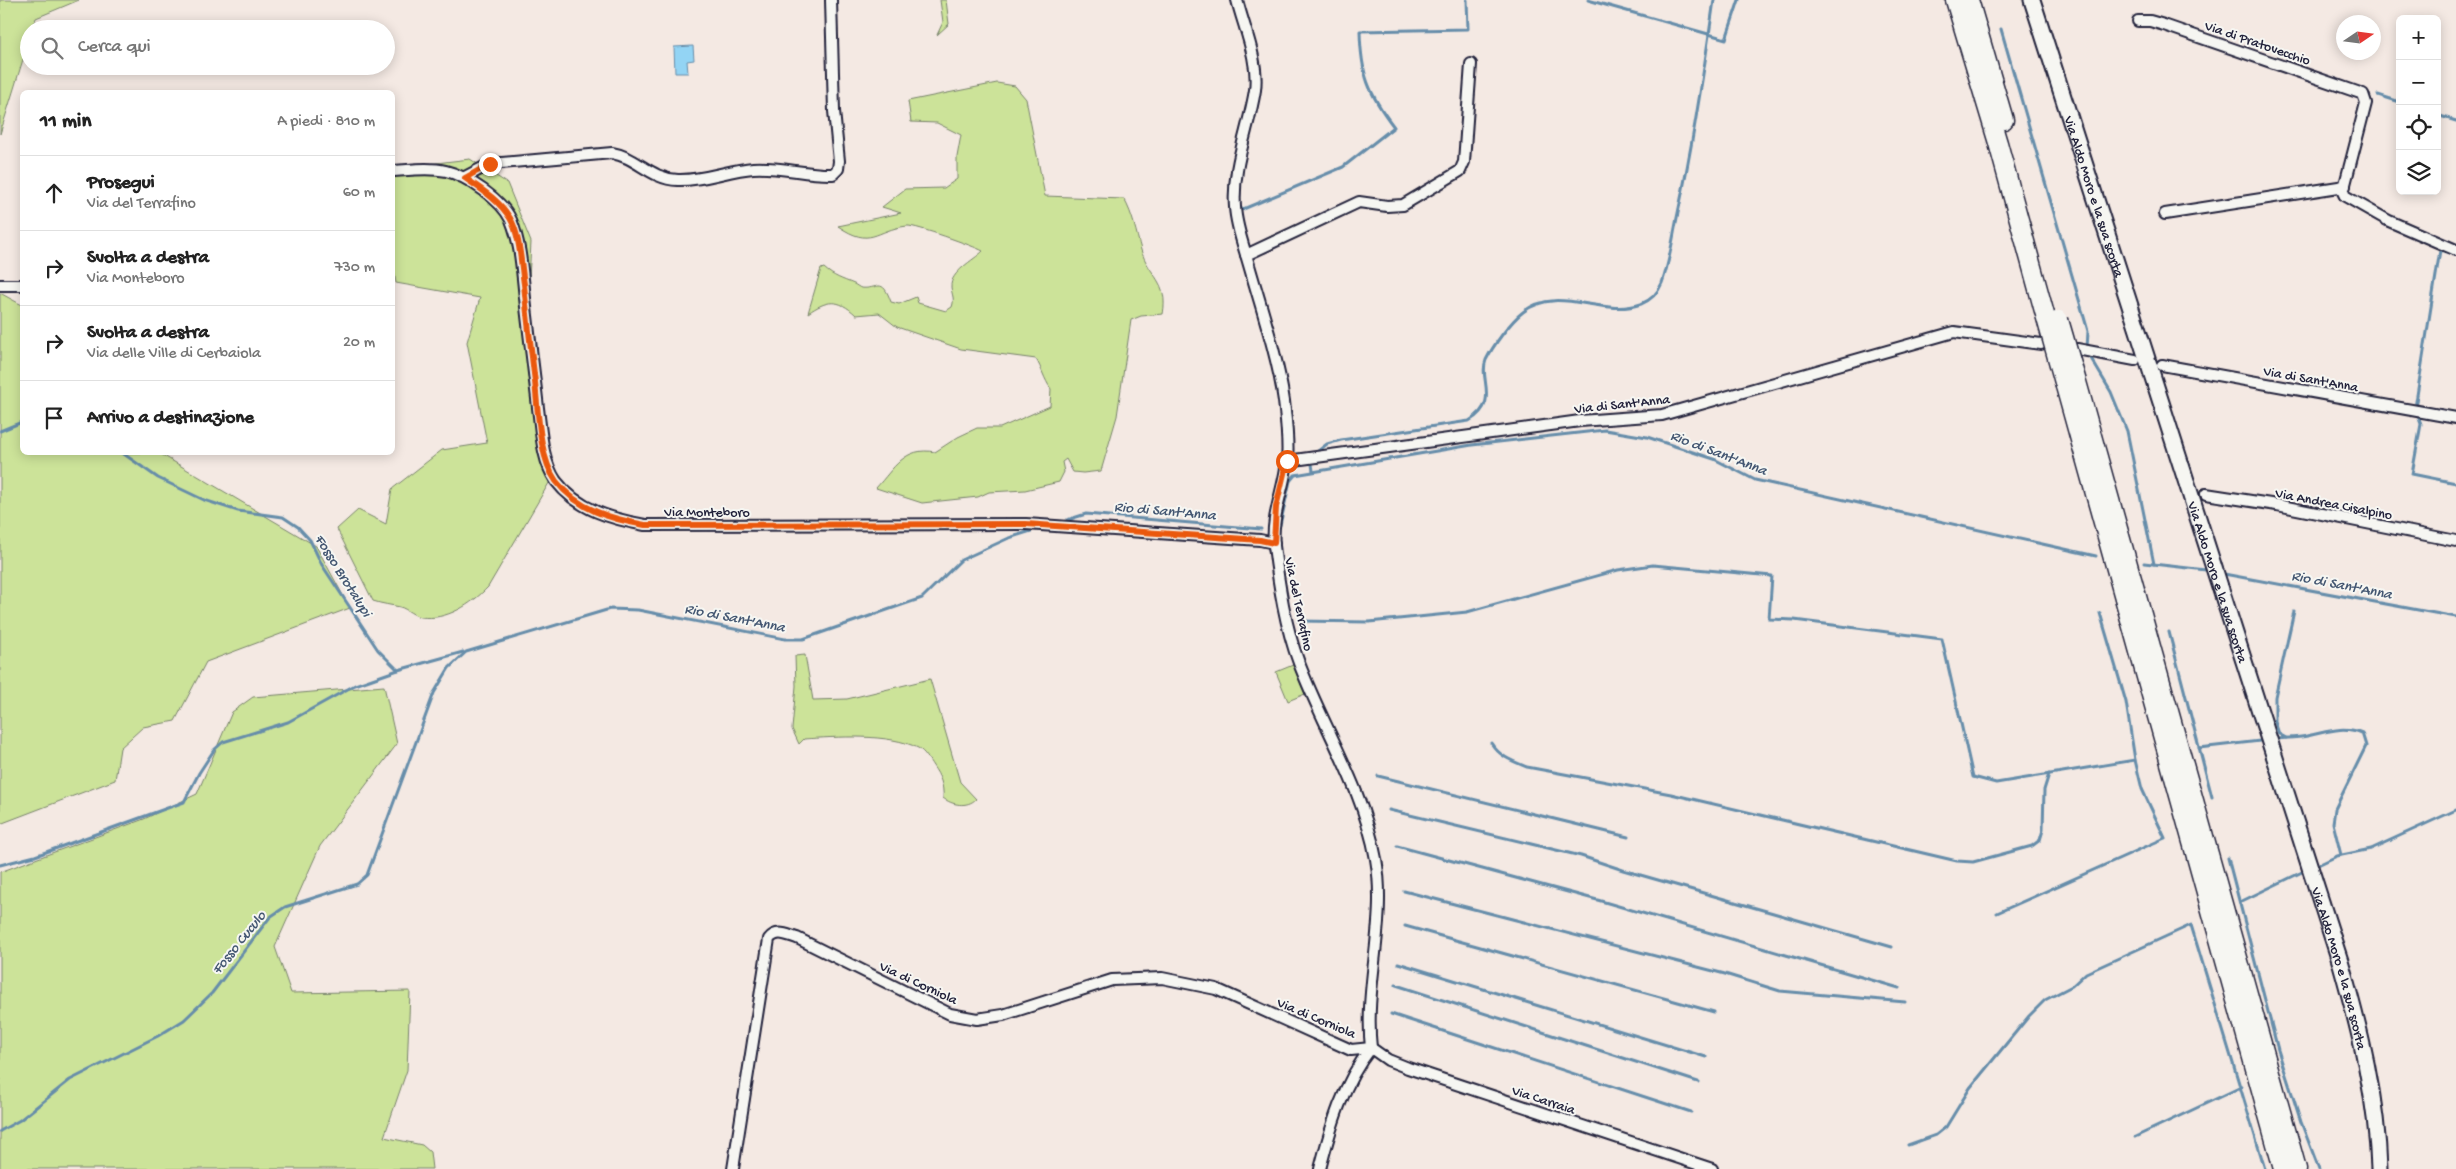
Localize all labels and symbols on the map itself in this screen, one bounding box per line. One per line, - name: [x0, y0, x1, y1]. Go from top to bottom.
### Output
- north arrow: [2336, 15, 2381, 60]
- street label: Via di Pratovecchio: [2201, 18, 2312, 70]
- street label: Via Aldo Moro e la sua scorta: [2058, 113, 2127, 281]
- route end: [479, 153, 502, 176]
- street label: Via di Sant'Anna: [2261, 364, 2361, 397]
- street label: Via di Sant'Anna: [1573, 392, 1672, 419]
- water label: Rio di Sant'Anna: [1668, 427, 1771, 481]
- route start: [1276, 450, 1299, 473]
- street label: Via Andrea Cisalpino: [2273, 486, 2393, 525]
- water label: Rio di Sant'Anna: [1113, 499, 1218, 526]
- street label: Via Aldo Moro e la sua scorta: [2182, 499, 2250, 666]
- street label: Via Monteboro: [663, 505, 750, 522]
- water label: Fosso Brotalupi: [310, 531, 376, 622]
- street label: Via del Terrafino: [1279, 555, 1316, 653]
- water label: Rio di Sant'Anna: [2290, 567, 2395, 605]
- water label: Rio di Sant'Anna: [683, 600, 788, 638]
- street label: Via Aldo Moro e la sua scorta: [2306, 885, 2369, 1052]
- water label: Fosso Cuculo: [209, 907, 271, 979]
- street label: Via di Corniola: [875, 958, 961, 1010]
- street label: Via di Corniola: [1273, 995, 1359, 1044]
- street label: Via Carraia: [1508, 1083, 1578, 1120]

